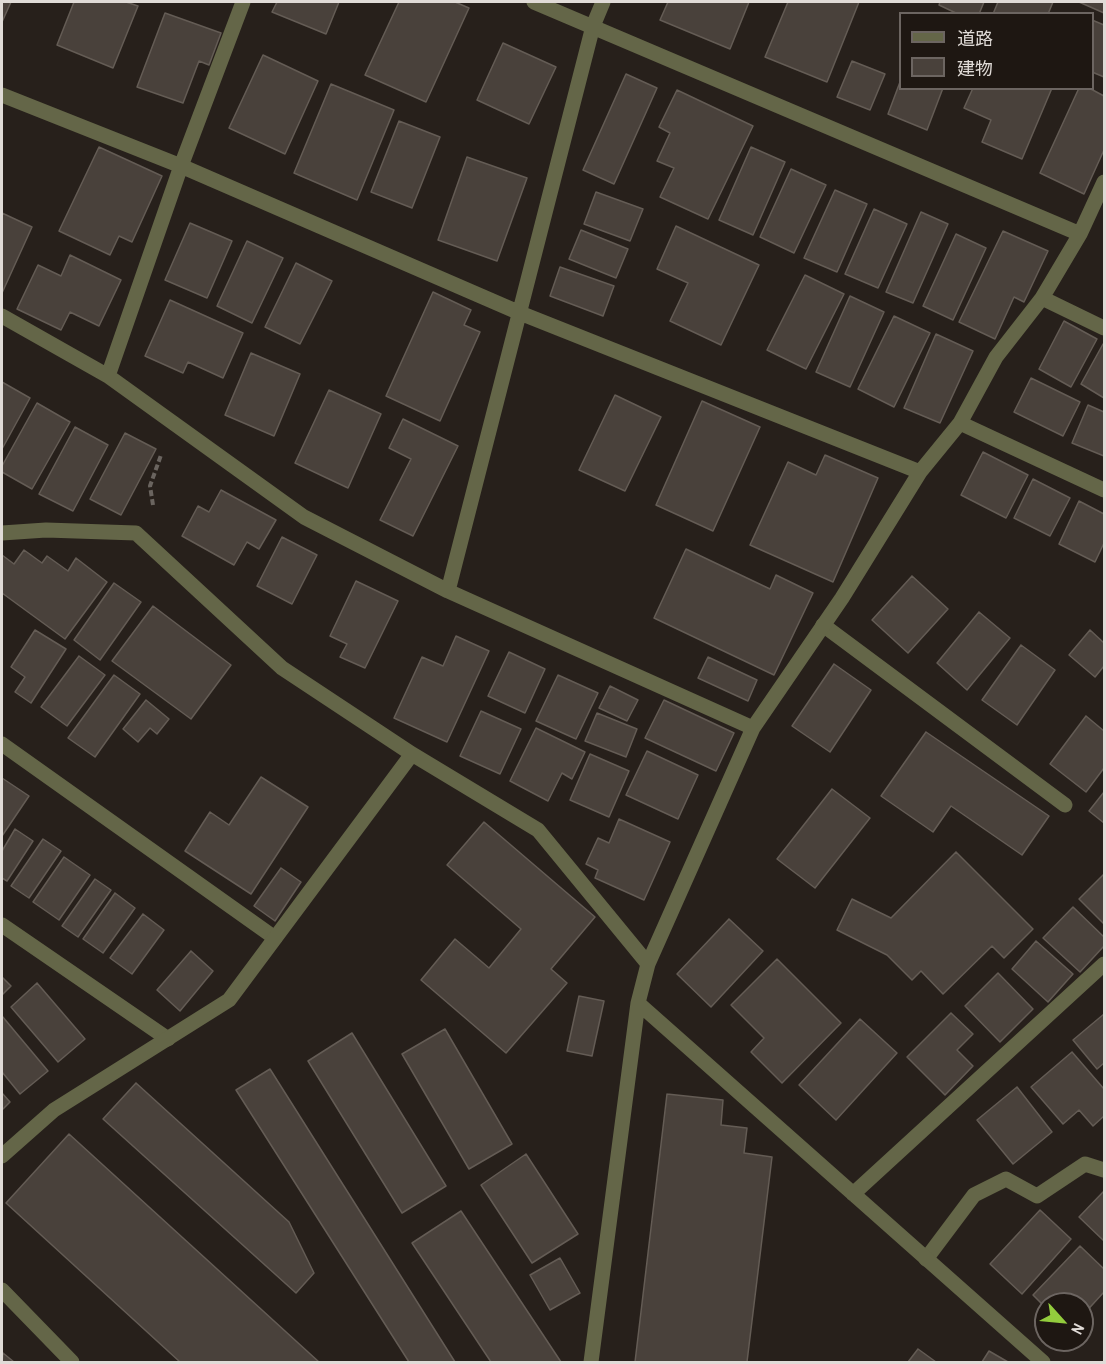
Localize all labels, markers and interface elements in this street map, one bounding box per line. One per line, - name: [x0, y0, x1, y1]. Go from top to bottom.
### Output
- legend: [899, 12, 1094, 90]
- text: 道路: [957, 26, 993, 51]
- text: 建物: [957, 56, 993, 81]
- north arrow: [1034, 1292, 1094, 1352]
- text: N: [1066, 1320, 1090, 1338]

